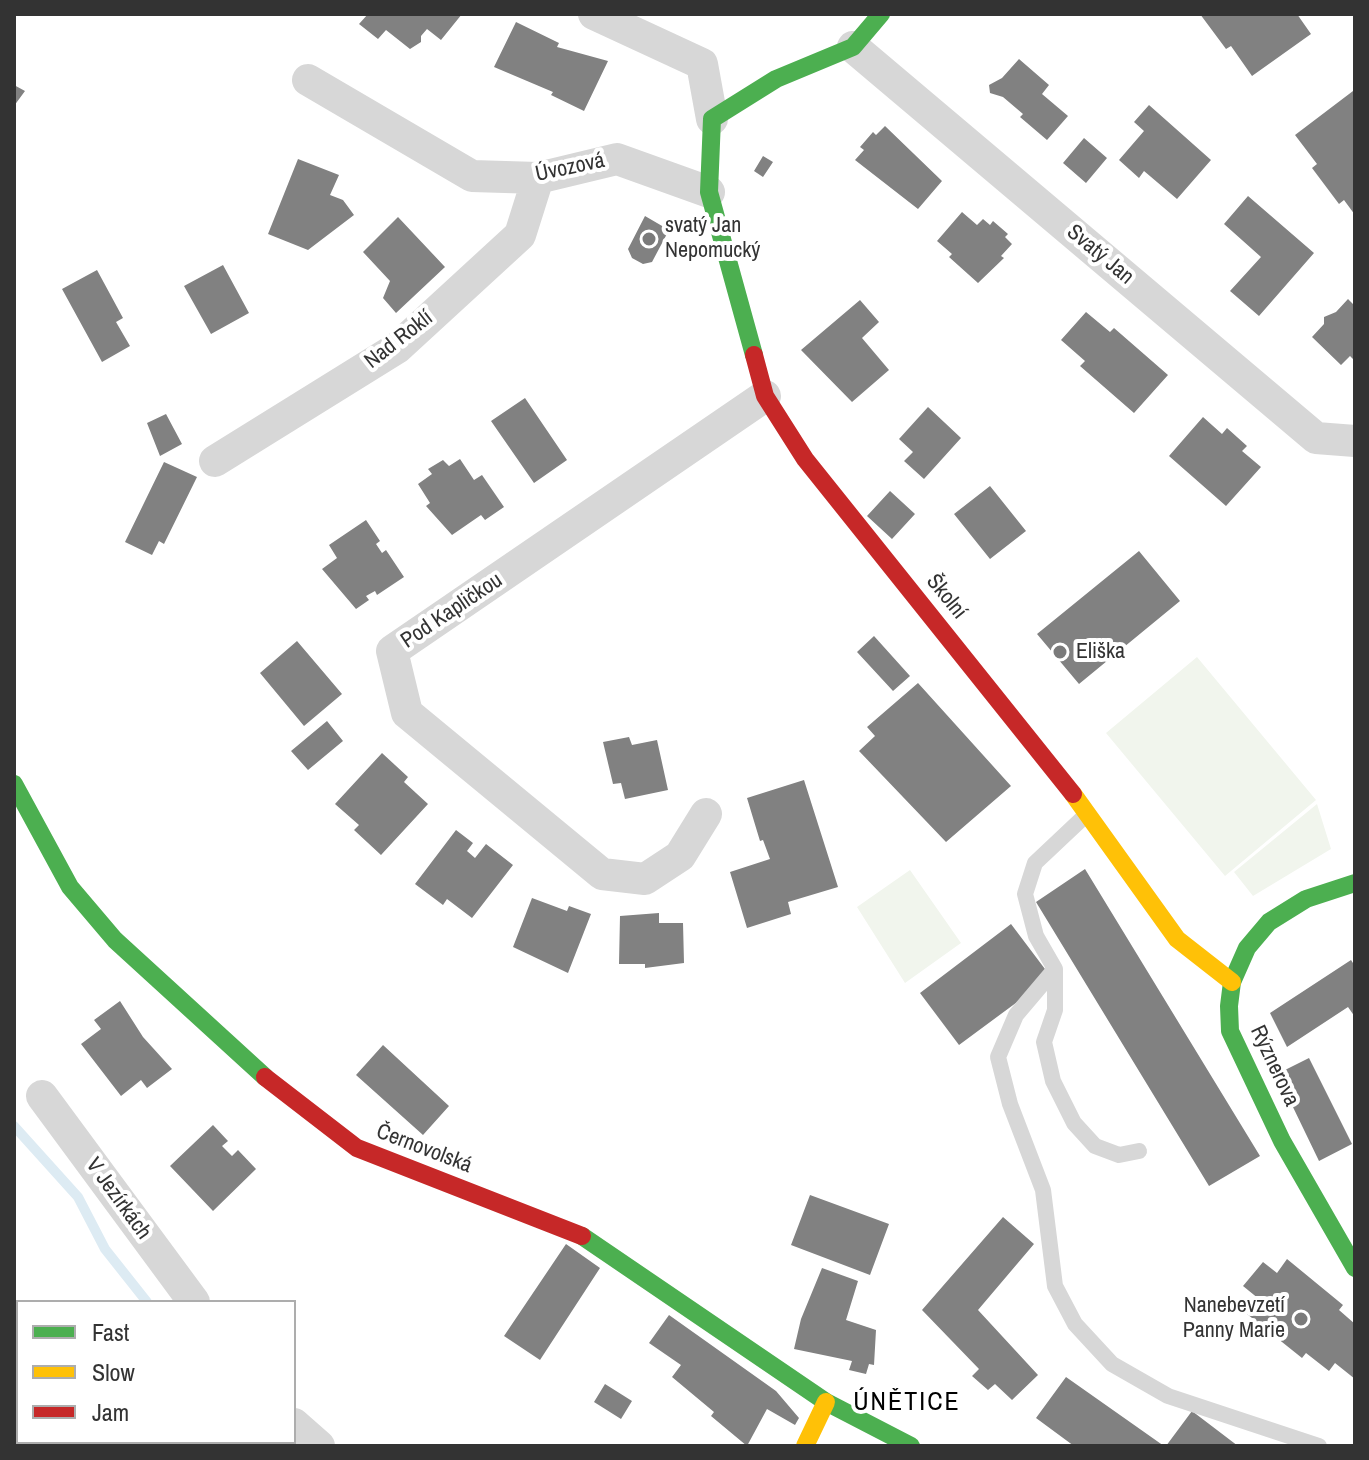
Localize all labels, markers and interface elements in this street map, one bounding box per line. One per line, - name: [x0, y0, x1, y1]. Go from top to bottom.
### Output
- street label: Úvozová: [533, 148, 607, 188]
- place label: svatý Jan Nepomucký: [665, 213, 760, 264]
- street label: Svatý Jan: [1061, 219, 1139, 291]
- marker: svatý Jan Nepomucký: [640, 230, 658, 248]
- street label: Nad Roklí: [360, 305, 438, 375]
- street label: Pod Kapličkou: [396, 568, 508, 654]
- street label: Školní: [920, 569, 972, 625]
- place label: Eliška: [1076, 639, 1125, 665]
- marker: Eliška: [1051, 643, 1069, 661]
- street label: Rýznerova: [1244, 1021, 1304, 1111]
- street label: Černovolská: [372, 1119, 476, 1179]
- street label: V Jezírkách: [80, 1153, 156, 1245]
- place label: Nanebevzetí Panny Marie: [1183, 1293, 1285, 1344]
- legend: [16, 1300, 296, 1444]
- marker: Nanebevzetí Panny Marie: [1292, 1310, 1310, 1328]
- text: Fast: [92, 1316, 129, 1348]
- text: Slow: [92, 1356, 135, 1388]
- district label: ÚNĚTICE: [853, 1387, 961, 1419]
- text: Jam: [92, 1396, 129, 1428]

